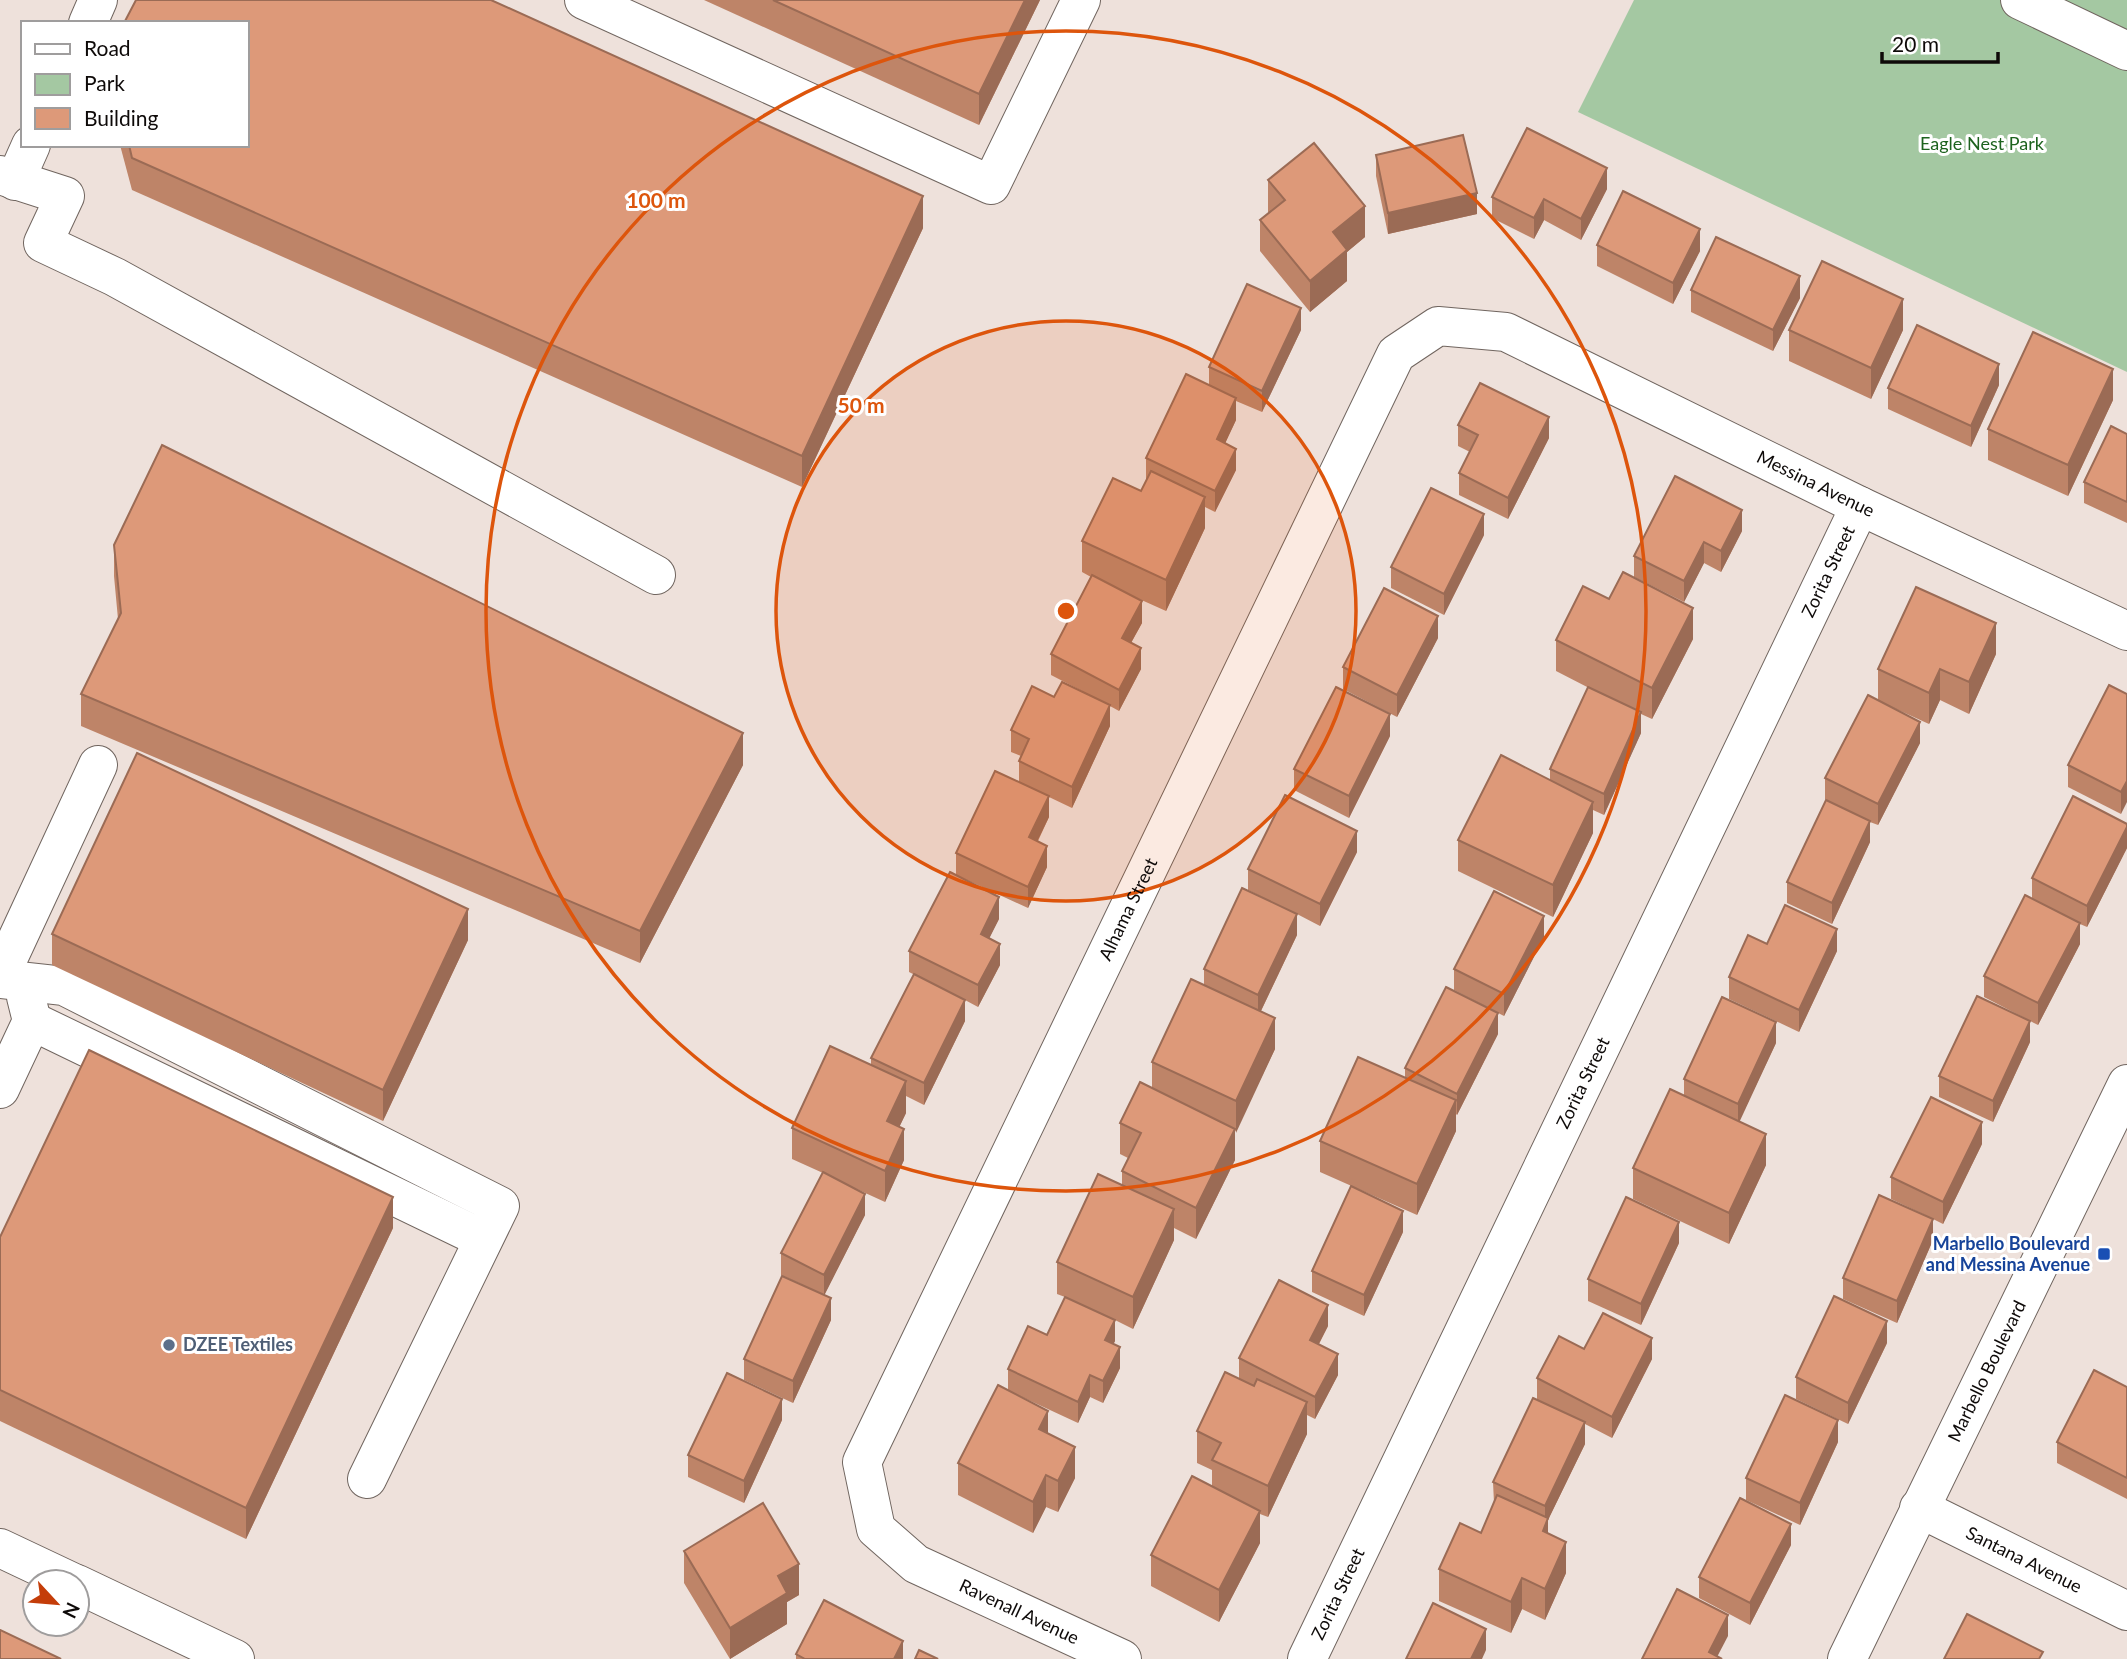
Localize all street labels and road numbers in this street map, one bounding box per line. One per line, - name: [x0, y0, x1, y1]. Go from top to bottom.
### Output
- street label: Messina Avenue: [1753, 445, 1878, 521]
- street label: Zorita Street: [1796, 521, 1859, 621]
- street label: Alhama Street: [1093, 853, 1162, 964]
- street label: Zorita Street: [1551, 1033, 1614, 1132]
- street label: Marbello Boulevard: [1942, 1297, 2030, 1445]
- street label: Santana Avenue: [1963, 1521, 2086, 1597]
- street label: Zorita Street: [1306, 1544, 1369, 1643]
- street label: Ravenall Avenue: [956, 1574, 1083, 1648]

